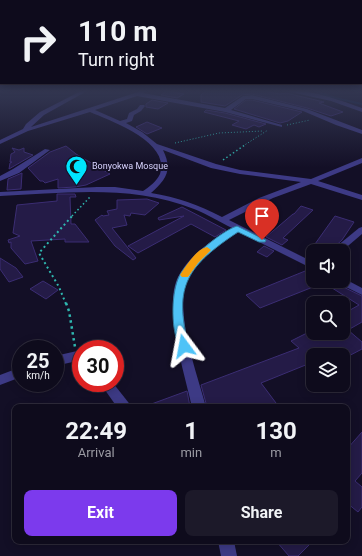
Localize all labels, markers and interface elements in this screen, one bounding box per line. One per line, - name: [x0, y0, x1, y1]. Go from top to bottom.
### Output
- text: 110 m: [78, 15, 157, 48]
- icon: right: [12, 16, 64, 68]
- text: Turn right: [78, 49, 155, 70]
- mosque icon: Bonyokwa Mosque: [64, 153, 90, 186]
- place label: Bonyokwa Mosque: [92, 161, 168, 171]
- pin: [245, 199, 279, 240]
- icon: arrive: [251, 205, 273, 227]
- map controls: [306, 244, 350, 392]
- button: sound: [306, 244, 350, 288]
- button: search: [306, 296, 350, 340]
- position arrow: [163, 325, 205, 367]
- speed limit sign: 30: [72, 340, 124, 392]
- button: layers: [306, 348, 350, 392]
- text: 25: [27, 349, 49, 373]
- text: km/h: [26, 370, 50, 381]
- text: 22:49: [65, 417, 127, 445]
- text: 1: [184, 417, 198, 445]
- text: 130: [255, 417, 297, 445]
- text: Arrival: [78, 445, 115, 460]
- text: min: [180, 445, 202, 460]
- text: m: [270, 445, 282, 460]
- button: Exit: [24, 490, 177, 536]
- button: Share: [185, 490, 338, 536]

